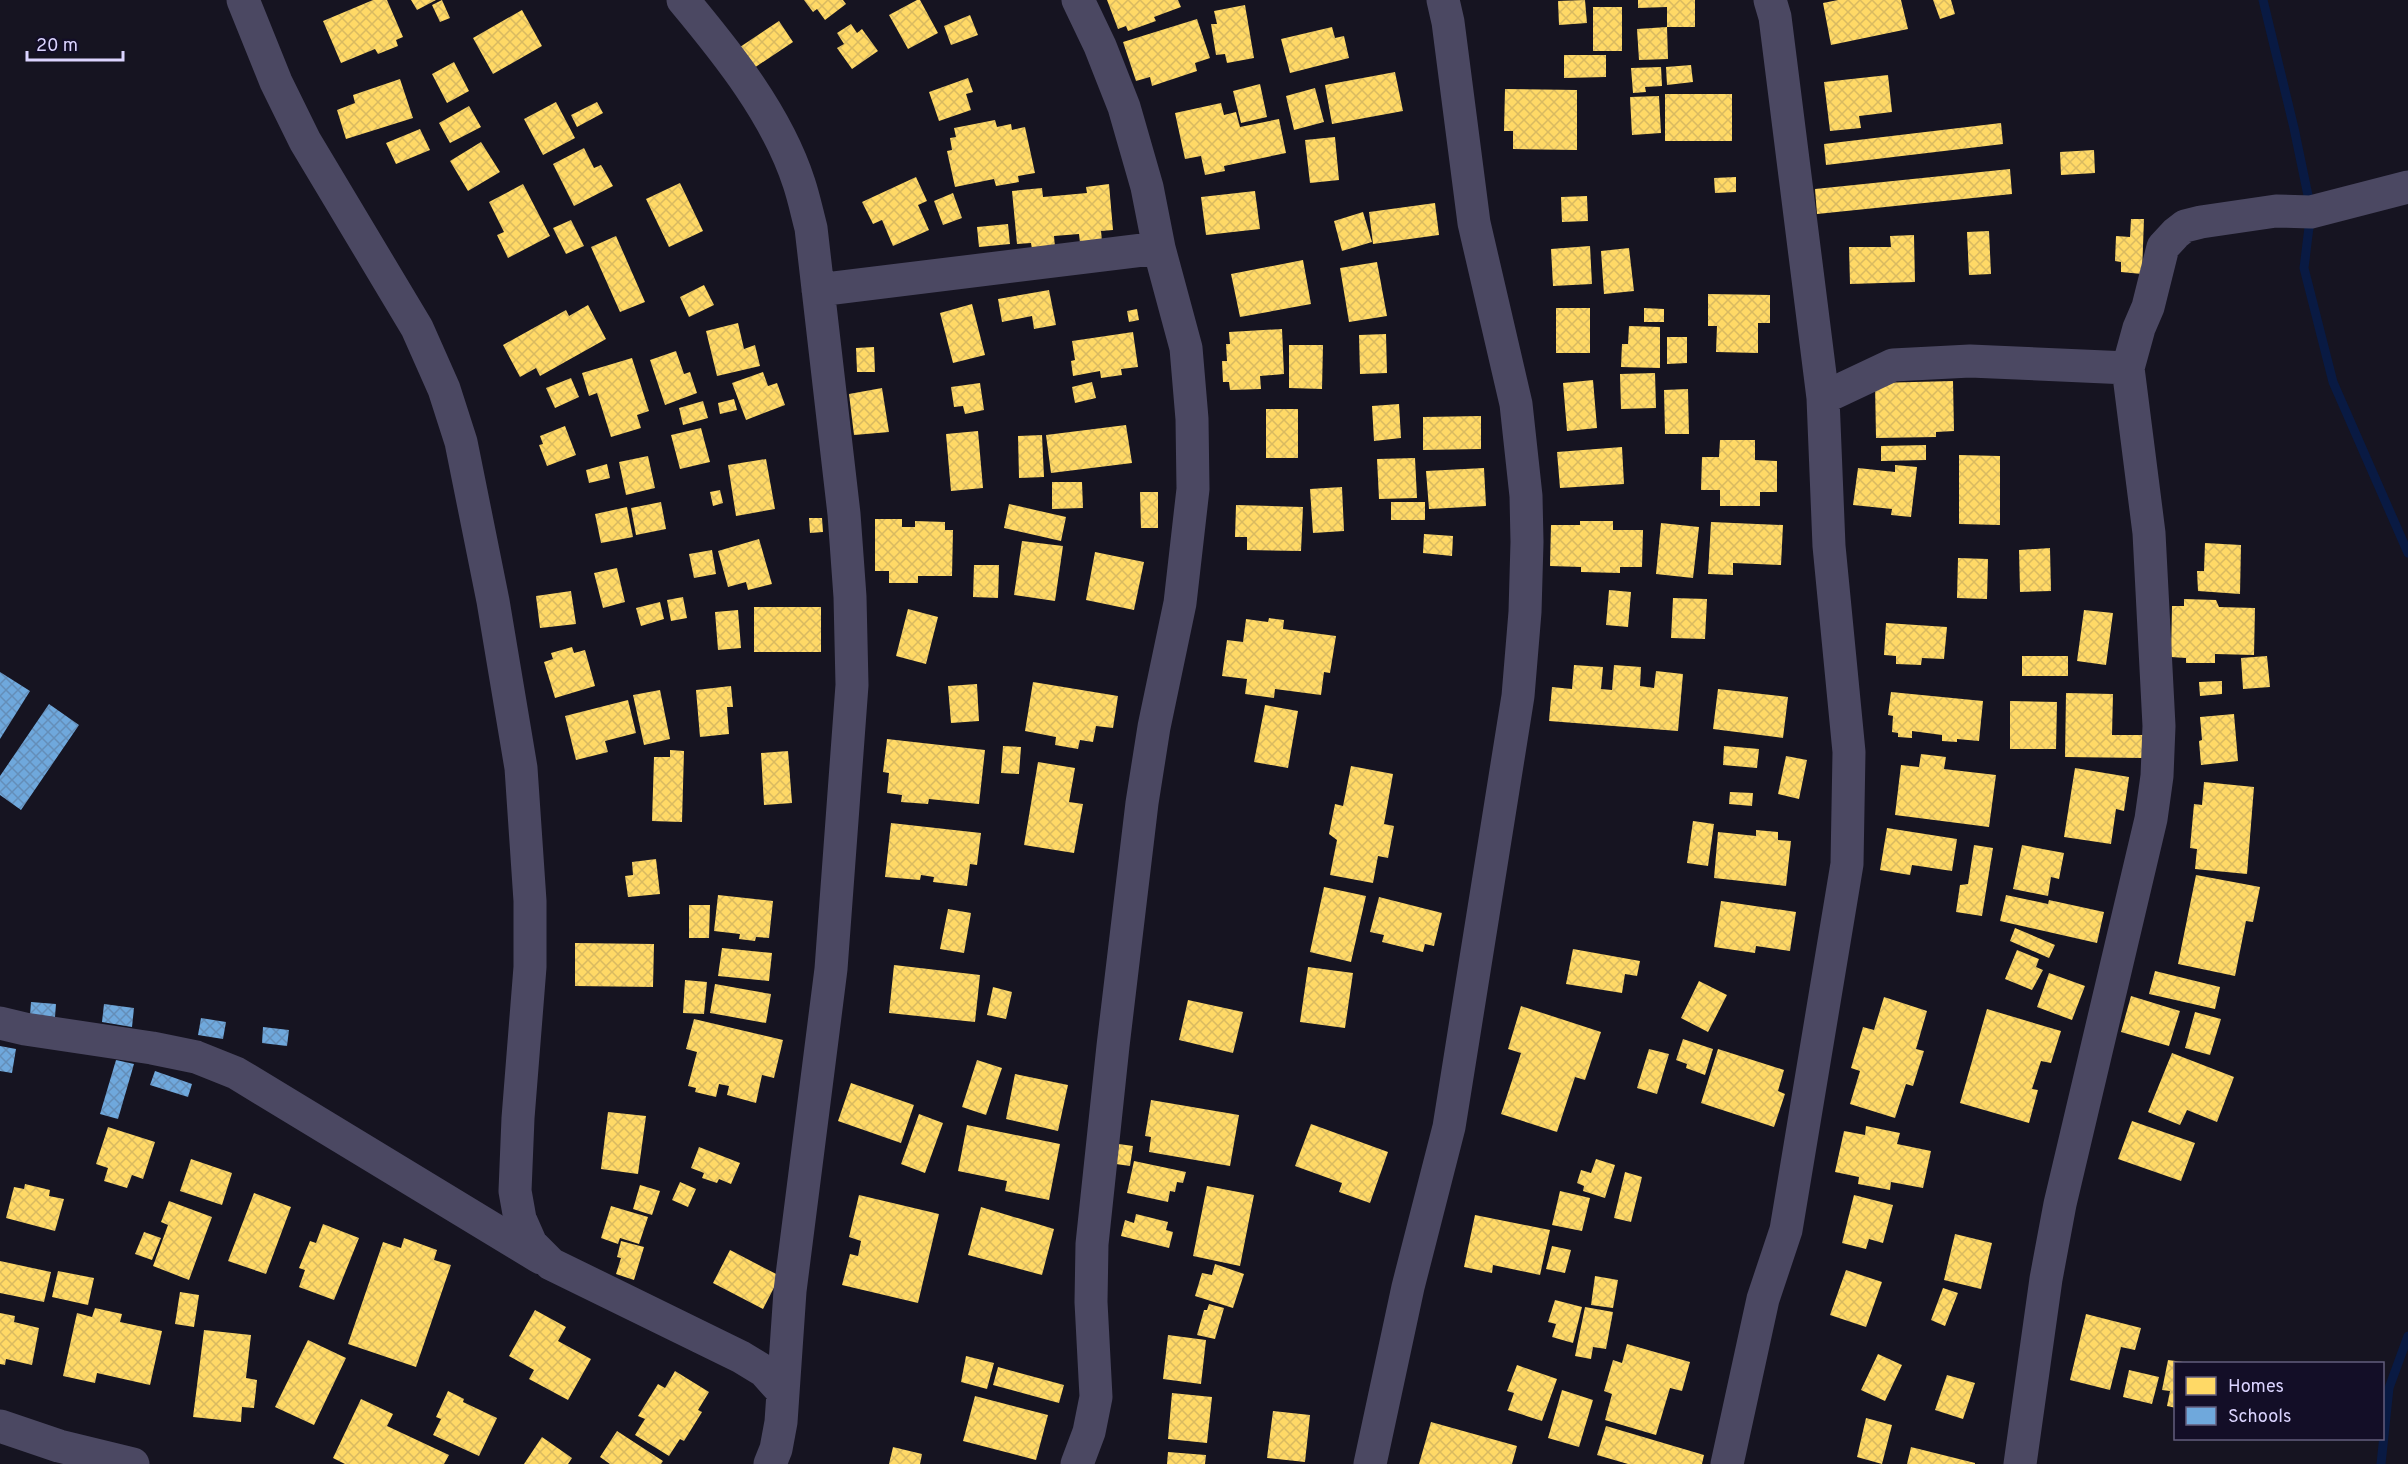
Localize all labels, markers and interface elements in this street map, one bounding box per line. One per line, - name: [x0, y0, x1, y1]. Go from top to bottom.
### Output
- scale bar: [27, 24, 123, 62]
- text: 20 m: [36, 35, 78, 58]
- legend: [2174, 1362, 2384, 1440]
- text: Homes: [2228, 1376, 2284, 1399]
- text: Schools: [2228, 1406, 2291, 1429]

